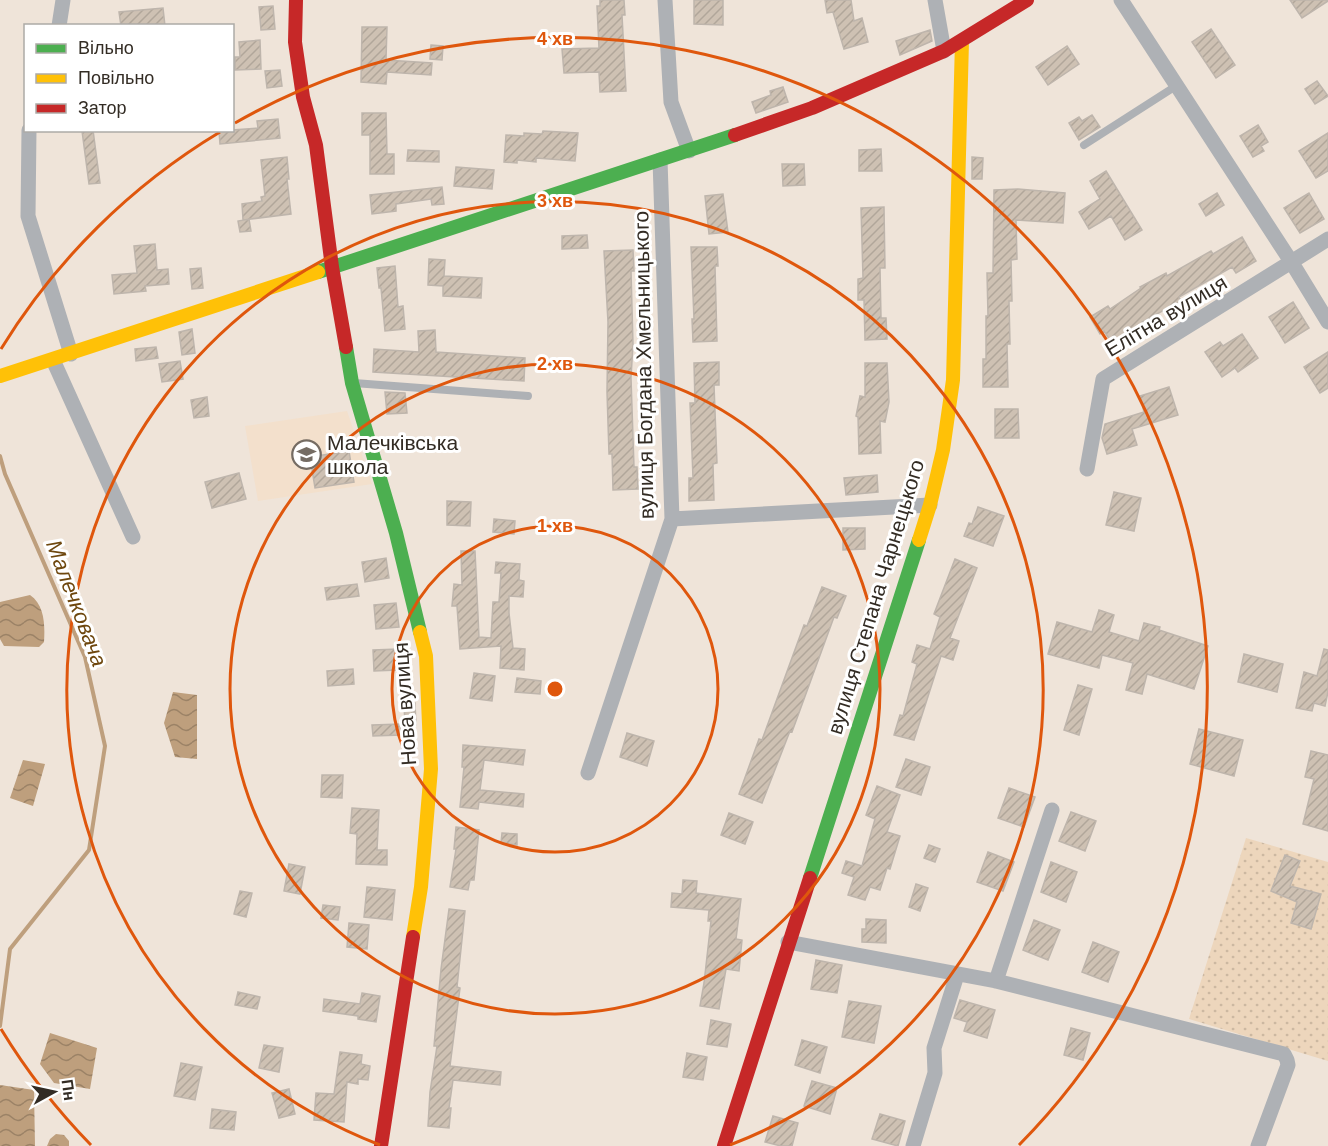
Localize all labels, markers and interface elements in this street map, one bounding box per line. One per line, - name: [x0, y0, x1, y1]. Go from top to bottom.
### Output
- legend: [24, 24, 234, 132]
- text: 4 хв: [537, 29, 573, 49]
- text: Вільно: [78, 38, 134, 58]
- text: Повільно: [78, 68, 154, 88]
- text: Затор: [78, 98, 127, 118]
- text: 3 хв: [537, 191, 573, 211]
- street label: вулиця Богдана Хмельницького: [629, 211, 658, 519]
- street label: Елітна вулиця: [1101, 270, 1231, 361]
- text: 2 хв: [537, 354, 573, 374]
- place label: Малечківська школа: [327, 431, 458, 478]
- school or university icon: Малечківська школа: [290, 439, 322, 471]
- street label: вулиця Степана Чарнецького: [823, 457, 928, 737]
- text: 1 хв: [537, 516, 573, 536]
- water label: Малечковача: [41, 536, 112, 670]
- street label: Нова вулиця: [389, 642, 420, 766]
- centre of rings: [545, 679, 565, 699]
- north arrow: [24, 1062, 84, 1122]
- text: Пн: [58, 1078, 78, 1102]

